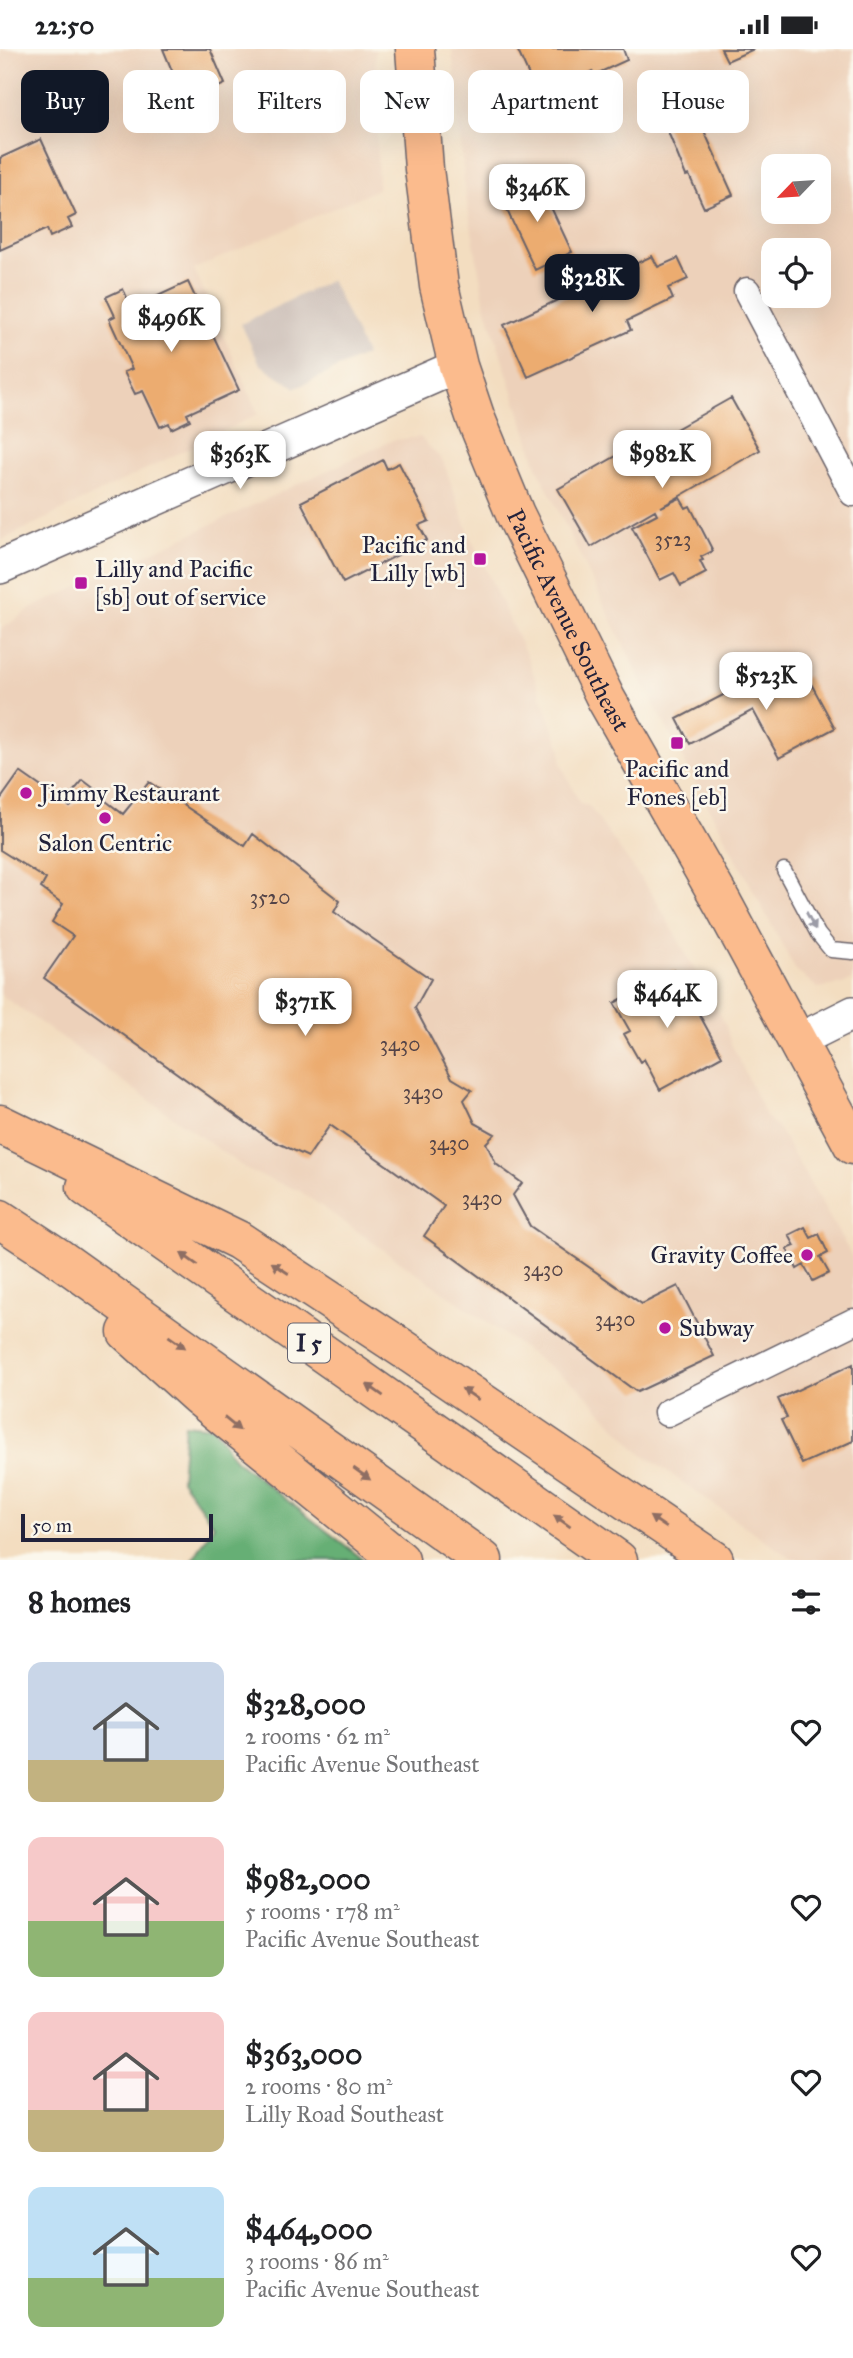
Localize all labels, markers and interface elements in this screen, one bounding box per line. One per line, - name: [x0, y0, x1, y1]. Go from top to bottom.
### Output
- text: 22:50: [35, 9, 94, 41]
- chip: Buy: [21, 70, 109, 133]
- chip: Rent: [123, 70, 219, 133]
- chip: Filters: [233, 70, 346, 133]
- chip: New: [360, 70, 454, 133]
- chip: Apartment: [468, 70, 623, 133]
- chip: House: [637, 70, 749, 133]
- north arrow: [761, 154, 831, 224]
- map controls: [761, 154, 831, 308]
- pin: $346K: [488, 165, 586, 224]
- text: $346K: [505, 173, 569, 201]
- button: locate: [761, 238, 831, 308]
- pin: $328K: [543, 254, 641, 314]
- text: $328K: [561, 263, 623, 291]
- pin: $496K: [122, 295, 220, 354]
- text: $496K: [137, 303, 205, 331]
- pin: $363K: [191, 431, 289, 491]
- pin: $982K: [613, 431, 711, 490]
- text: $982K: [629, 439, 695, 467]
- text: $363K: [210, 440, 270, 468]
- street label: Pacific Avenue Southeast: [500, 504, 637, 737]
- house number: 3523: [655, 526, 691, 552]
- place label: Pacific and Lilly [wb]: [361, 530, 466, 588]
- marker: Pacific and Lilly [wb]: [472, 551, 488, 567]
- place label: Lilly and Pacific [sb] out of service: [95, 554, 266, 612]
- marker: Lilly and Pacific [sb] out of service: [73, 575, 89, 591]
- pin: $523K: [717, 653, 815, 712]
- text: $523K: [735, 661, 797, 689]
- marker: Pacific and Fones [eb]: [669, 735, 685, 751]
- place label: Pacific and Fones [eb]: [625, 754, 729, 812]
- place label: Jimmy Restaurant: [37, 778, 221, 808]
- marker: Jimmy Restaurant: [18, 785, 34, 801]
- marker: Salon Centric: [97, 810, 113, 826]
- place label: Salon Centric: [38, 828, 172, 858]
- house number: 3520: [250, 884, 290, 910]
- one-way arrow: [805, 911, 817, 930]
- pin: $464K: [618, 971, 716, 1030]
- pin: $371K: [256, 979, 354, 1038]
- text: $464K: [633, 979, 701, 1007]
- text: $371K: [275, 987, 335, 1015]
- house number: 3430: [380, 1031, 420, 1057]
- house number: 3430: [403, 1079, 443, 1105]
- house number: 3430: [429, 1130, 469, 1156]
- house number: 3430: [462, 1185, 502, 1211]
- place label: Gravity Coffee: [651, 1240, 793, 1270]
- marker: Gravity Coffee: [799, 1247, 815, 1263]
- one-way arrow: [180, 1252, 198, 1266]
- house number: 3430: [523, 1256, 563, 1282]
- one-way arrow: [271, 1261, 289, 1275]
- house number: 3430: [595, 1306, 635, 1332]
- place label: Subway: [679, 1313, 755, 1343]
- marker: Subway: [657, 1320, 673, 1336]
- road number: I 5: [288, 1323, 330, 1363]
- one-way arrow: [168, 1335, 186, 1349]
- one-way arrow: [366, 1384, 385, 1397]
- one-way arrow: [460, 1388, 479, 1401]
- one-way arrow: [224, 1416, 241, 1431]
- one-way arrow: [353, 1467, 371, 1481]
- scale bar: [21, 1511, 214, 1543]
- text: 50 m: [32, 1514, 72, 1537]
- one-way arrow: [553, 1514, 571, 1528]
- one-way arrow: [649, 1515, 667, 1529]
- icon: filters: [787, 1583, 825, 1621]
- text: 8 homes: [28, 1584, 131, 1620]
- text: $328,000: [245, 1686, 366, 1722]
- icon: home: [84, 1690, 168, 1774]
- icon: heart: [787, 1713, 825, 1751]
- text: 2 rooms · 62 m²: [245, 1722, 390, 1750]
- text: Pacific Avenue Southeast: [245, 1750, 479, 1778]
- text: $982,000: [245, 1861, 371, 1897]
- icon: home: [84, 1865, 168, 1949]
- icon: heart: [787, 1888, 825, 1926]
- text: 5 rooms · 178 m²: [245, 1897, 400, 1925]
- text: Pacific Avenue Southeast: [245, 1925, 479, 1953]
- text: $363,000: [245, 2036, 363, 2072]
- icon: home: [84, 2040, 168, 2124]
- icon: heart: [787, 2063, 825, 2101]
- text: 2 rooms · 80 m²: [245, 2072, 392, 2100]
- text: Lilly Road Southeast: [245, 2100, 444, 2128]
- text: $464,000: [245, 2211, 373, 2247]
- icon: home: [84, 2215, 168, 2299]
- icon: heart: [787, 2238, 825, 2276]
- text: 3 rooms · 86 m²: [245, 2247, 389, 2275]
- text: Pacific Avenue Southeast: [245, 2275, 479, 2303]

